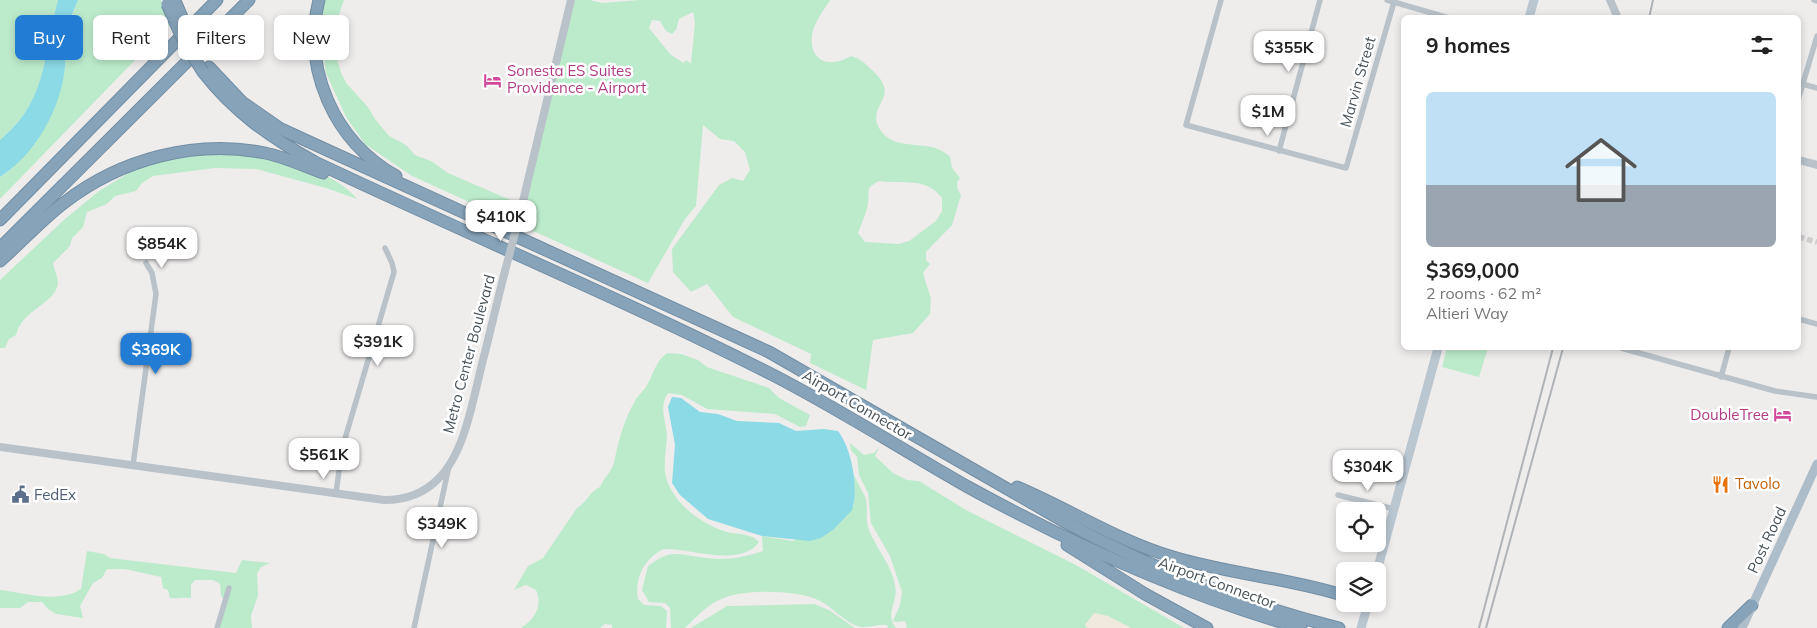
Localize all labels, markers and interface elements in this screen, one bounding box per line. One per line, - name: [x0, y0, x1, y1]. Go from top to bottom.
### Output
- chip: Buy: [15, 15, 83, 60]
- chip: Rent: [93, 15, 168, 60]
- chip: Filters: [178, 15, 264, 60]
- chip: New: [274, 15, 349, 60]
- pin: $355K: [1254, 30, 1324, 73]
- icon: filters: [1748, 31, 1776, 59]
- text: 9 homes: [1426, 32, 1510, 58]
- street label: Marvin Street: [1336, 34, 1380, 129]
- text: $355K: [1264, 37, 1314, 57]
- place label: Sonesta ES Suites Providence - Airport: [507, 61, 646, 97]
- hotel icon: Sonesta ES Suites Providence - Airport: [483, 70, 503, 90]
- pin: $1M: [1244, 94, 1292, 137]
- text: $1M: [1251, 101, 1285, 121]
- icon: home: [1556, 125, 1646, 215]
- pin: $410K: [466, 200, 536, 242]
- text: $410K: [476, 206, 526, 226]
- pin: $854K: [127, 226, 197, 269]
- text: $854K: [137, 233, 187, 253]
- text: $369,000: [1426, 257, 1519, 283]
- street label: Metro Center Boulevard: [438, 272, 499, 435]
- text: 2 rooms · 62 m²: [1426, 283, 1541, 303]
- text: Altieri Way: [1426, 303, 1508, 323]
- pin: $391K: [343, 324, 413, 367]
- text: $391K: [353, 331, 403, 351]
- pin: $369K: [121, 332, 191, 375]
- text: $369K: [131, 339, 181, 359]
- street label: Airport Connector: [799, 366, 916, 444]
- place label: DoubleTree: [1690, 405, 1769, 424]
- hotel icon: DoubleTree: [1773, 405, 1793, 425]
- pin: $561K: [289, 438, 359, 480]
- text: $561K: [299, 444, 349, 464]
- pin: $304K: [1333, 450, 1403, 492]
- text: $304K: [1343, 456, 1393, 476]
- restaurant icon: Tavolo: [1711, 474, 1731, 494]
- place label: Tavolo: [1735, 474, 1780, 493]
- public building icon: FedEx: [10, 485, 30, 505]
- place label: FedEx: [34, 485, 76, 504]
- map controls: [1336, 502, 1386, 612]
- button: locate: [1336, 502, 1386, 552]
- street label: Post Road: [1743, 503, 1790, 576]
- pin: $349K: [407, 506, 477, 549]
- text: $349K: [417, 513, 467, 533]
- street label: Airport Connector: [1156, 553, 1279, 613]
- button: layers: [1336, 562, 1386, 612]

